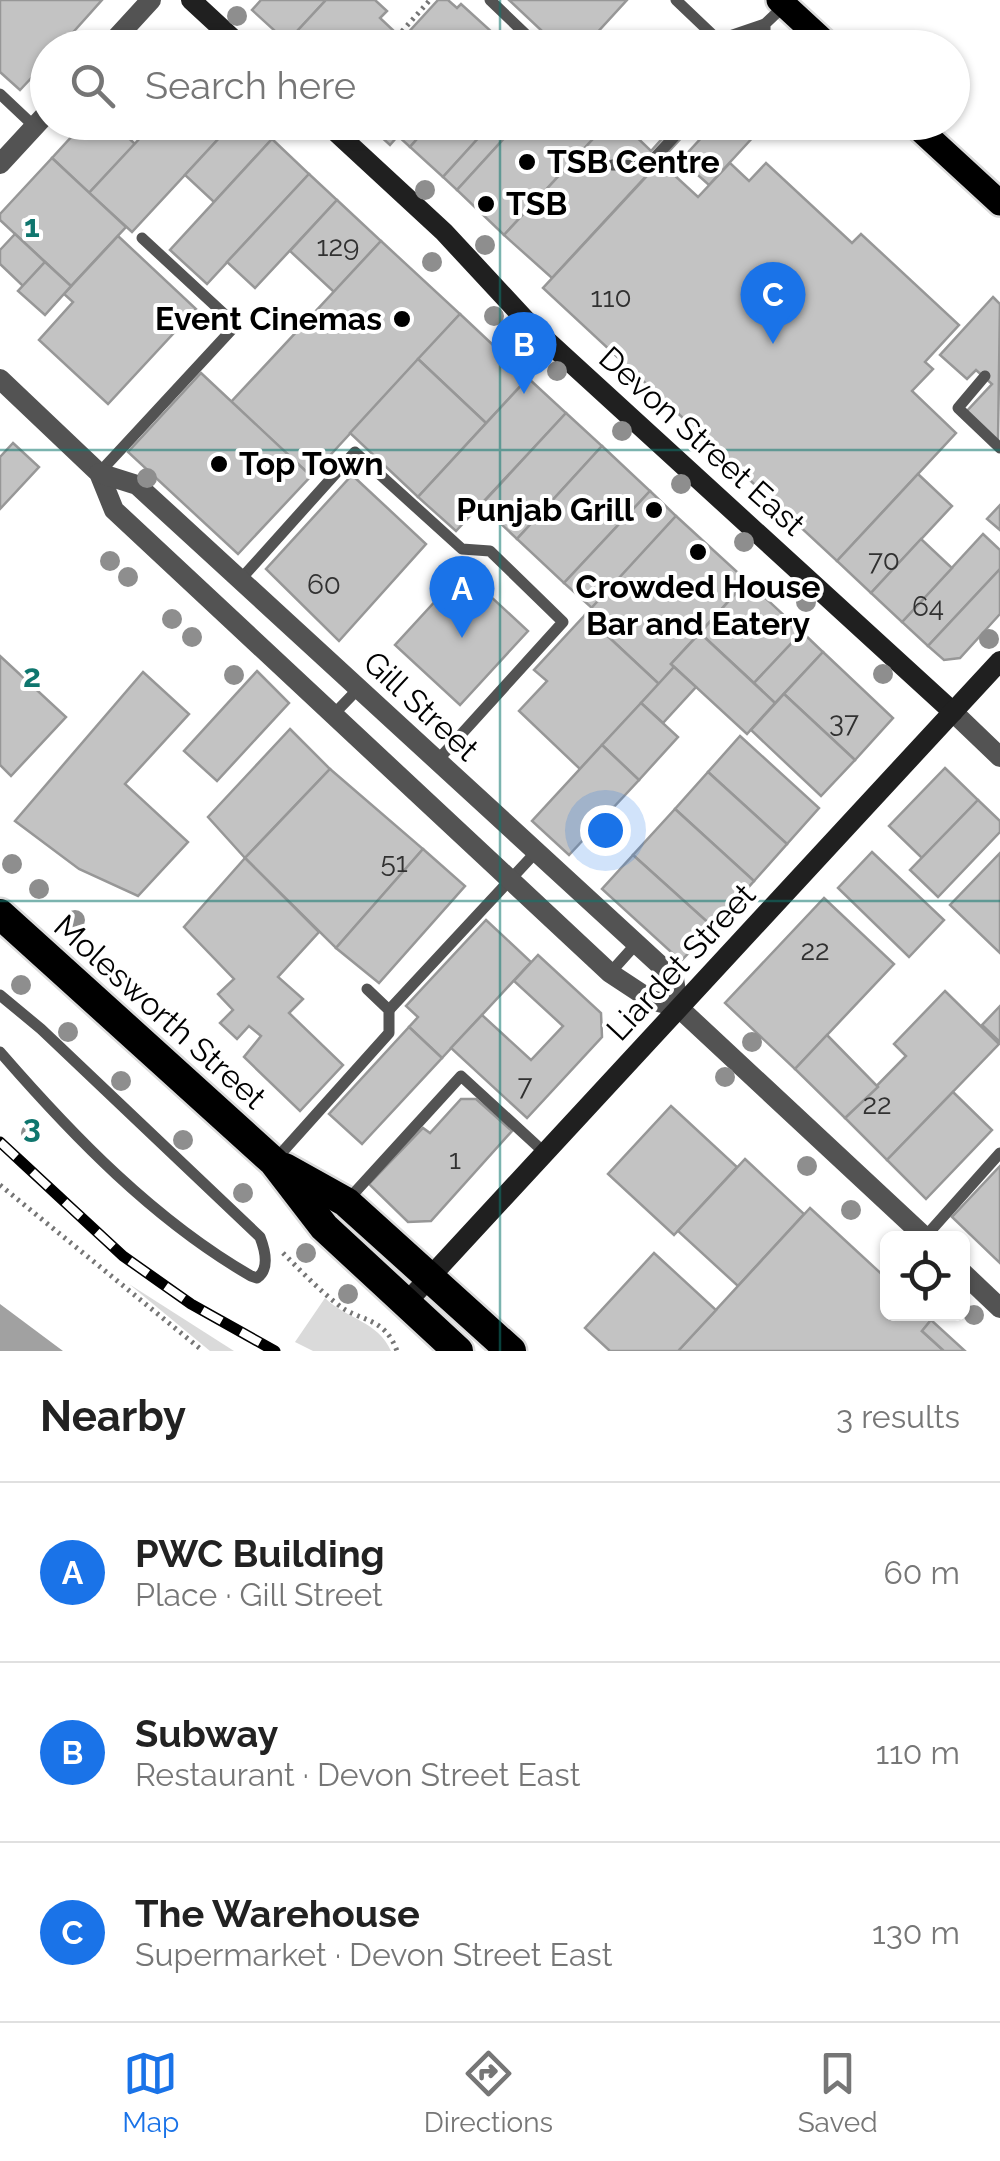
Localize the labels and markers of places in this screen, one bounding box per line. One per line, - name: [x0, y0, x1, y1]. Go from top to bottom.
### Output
- place label: TSB Centre: [547, 143, 720, 180]
- marker: TSB Centre: [516, 151, 538, 173]
- place label: TSB: [506, 185, 567, 222]
- marker: TSB: [475, 193, 497, 215]
- pin: C: [740, 262, 806, 344]
- place label: Event Cinemas: [155, 300, 382, 337]
- marker: Event Cinemas: [391, 308, 413, 330]
- pin: B: [492, 312, 556, 394]
- place label: Top Town: [239, 445, 384, 482]
- marker: Top Town: [208, 453, 230, 475]
- place label: Punjab Grill: [456, 491, 635, 528]
- marker: Punjab Grill: [643, 499, 665, 521]
- marker: Crowded House Bar and Eatery: [687, 541, 709, 563]
- pin: A: [430, 556, 494, 638]
- place label: Crowded House Bar and Eatery: [575, 568, 821, 642]

